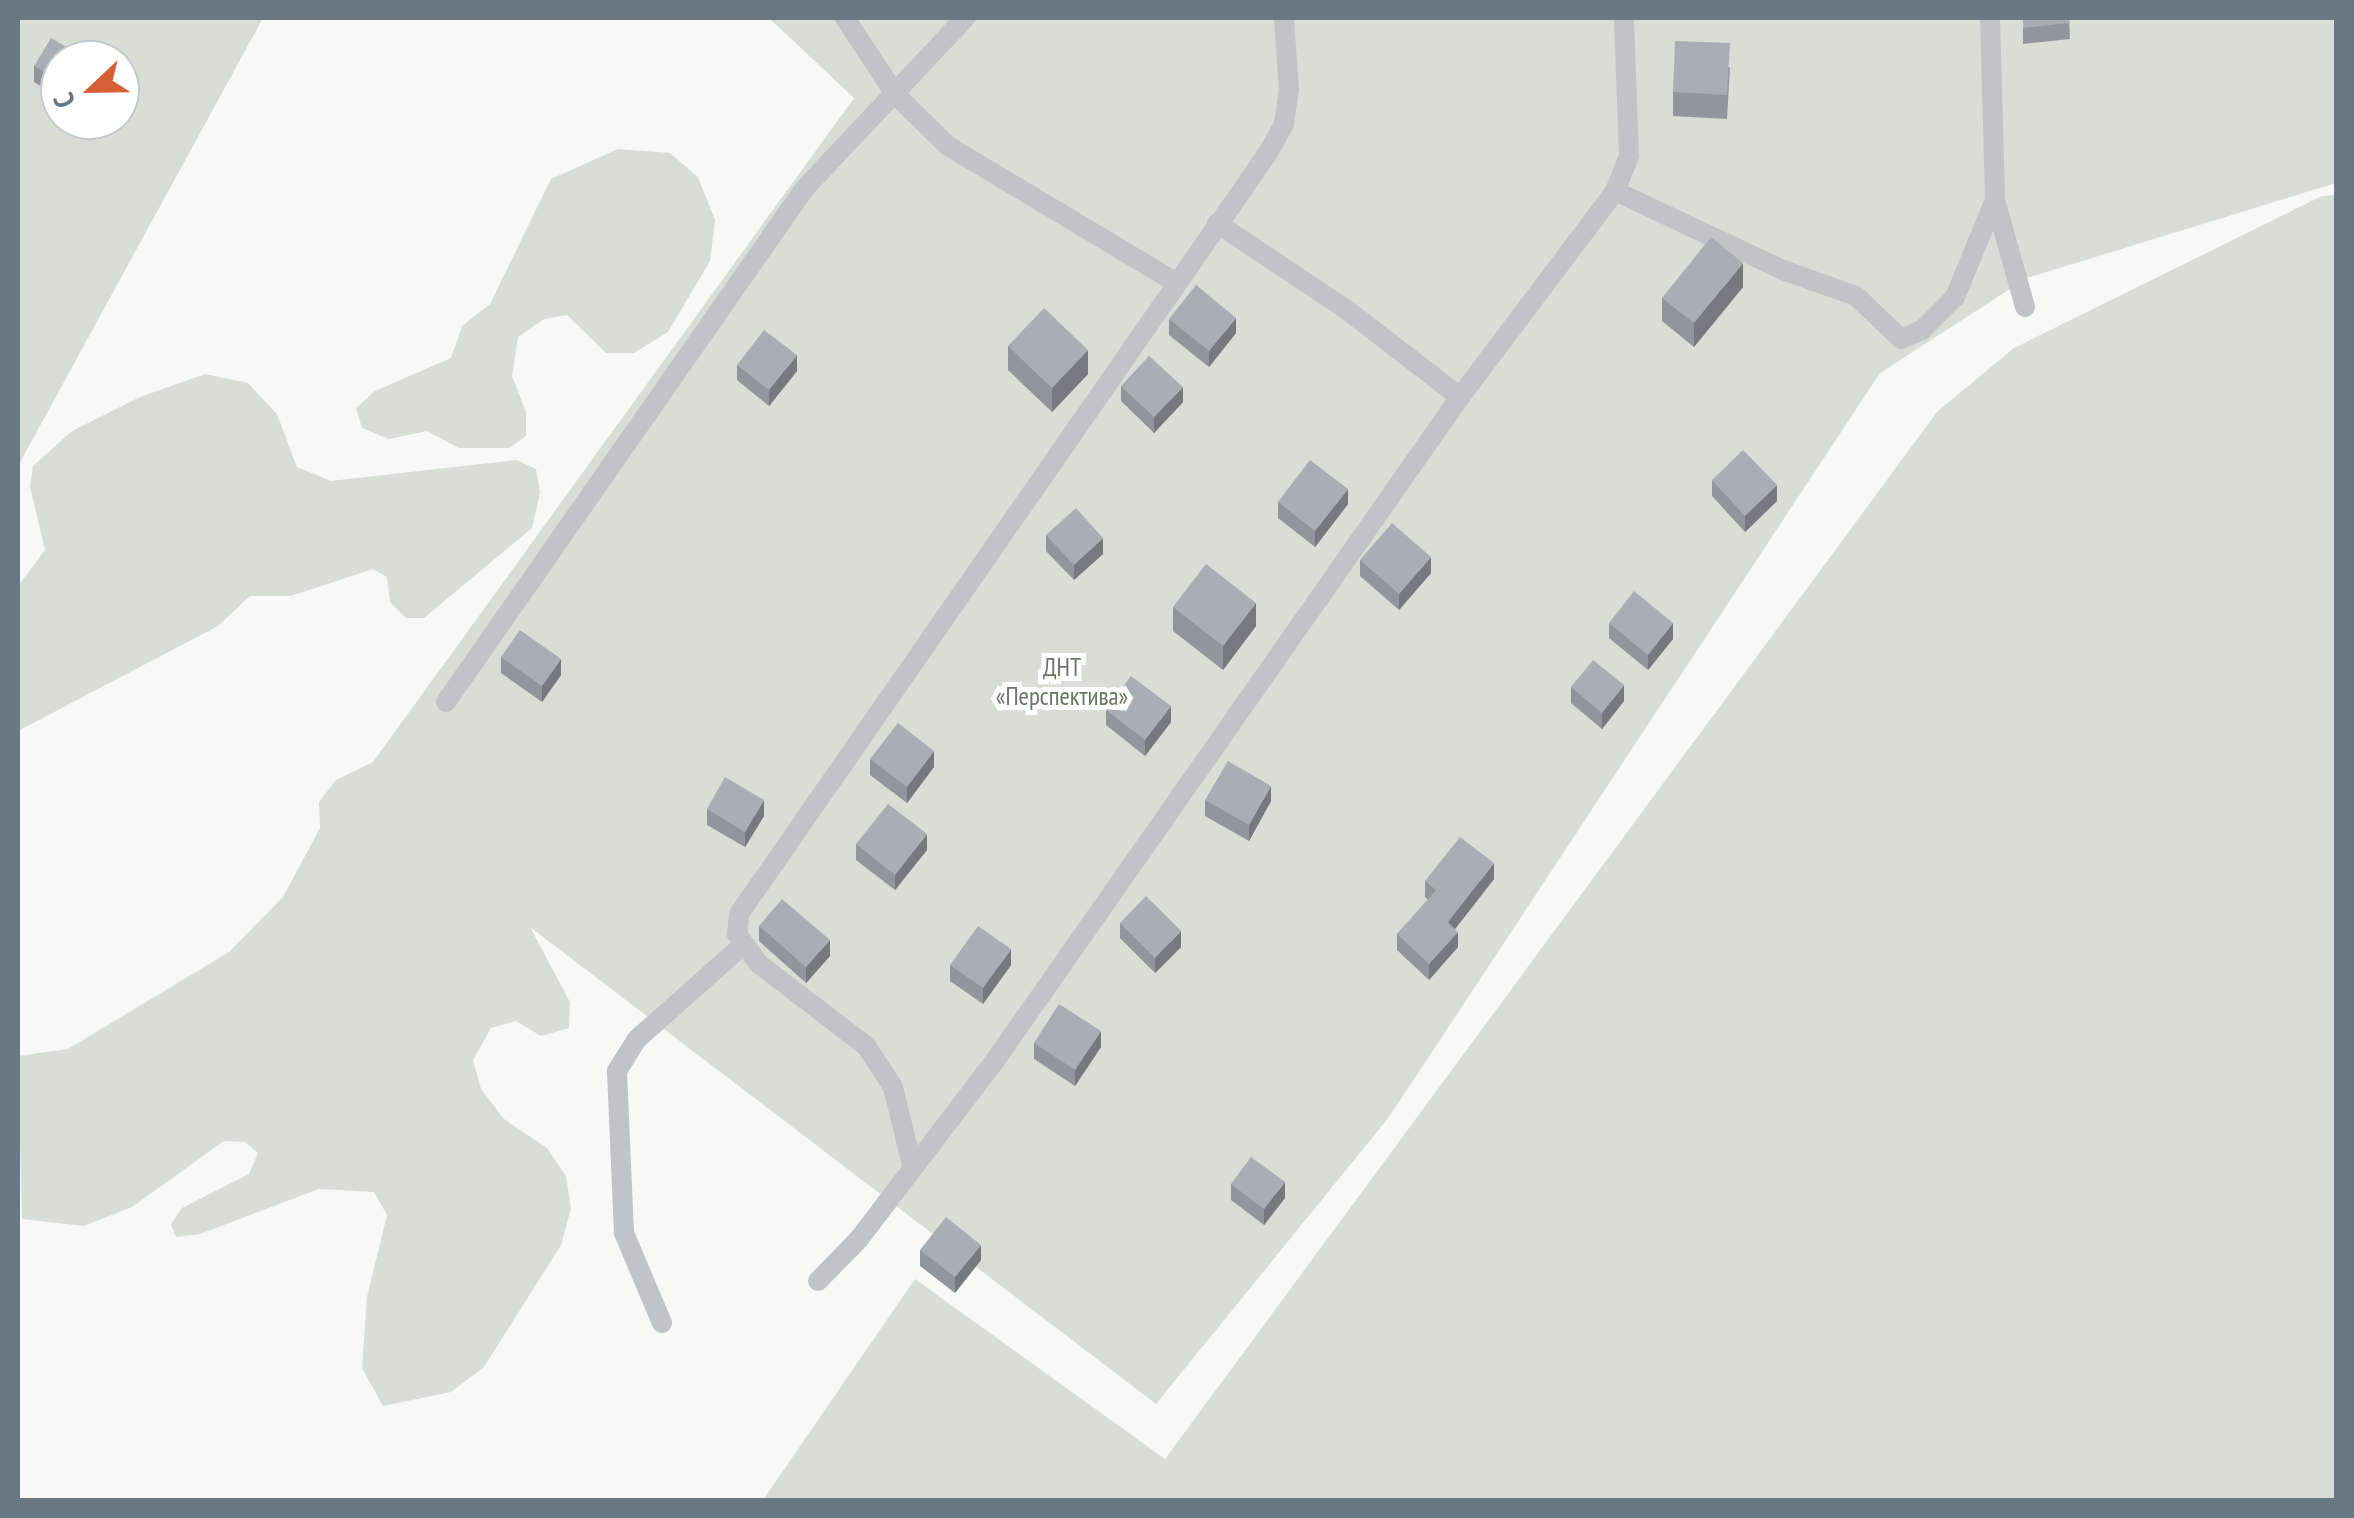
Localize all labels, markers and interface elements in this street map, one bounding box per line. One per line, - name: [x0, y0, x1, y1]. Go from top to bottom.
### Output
- north arrow: [40, 40, 140, 140]
- text: С: [44, 88, 83, 114]
- park label: ДНТ «Перспектива»: [996, 653, 1128, 712]

